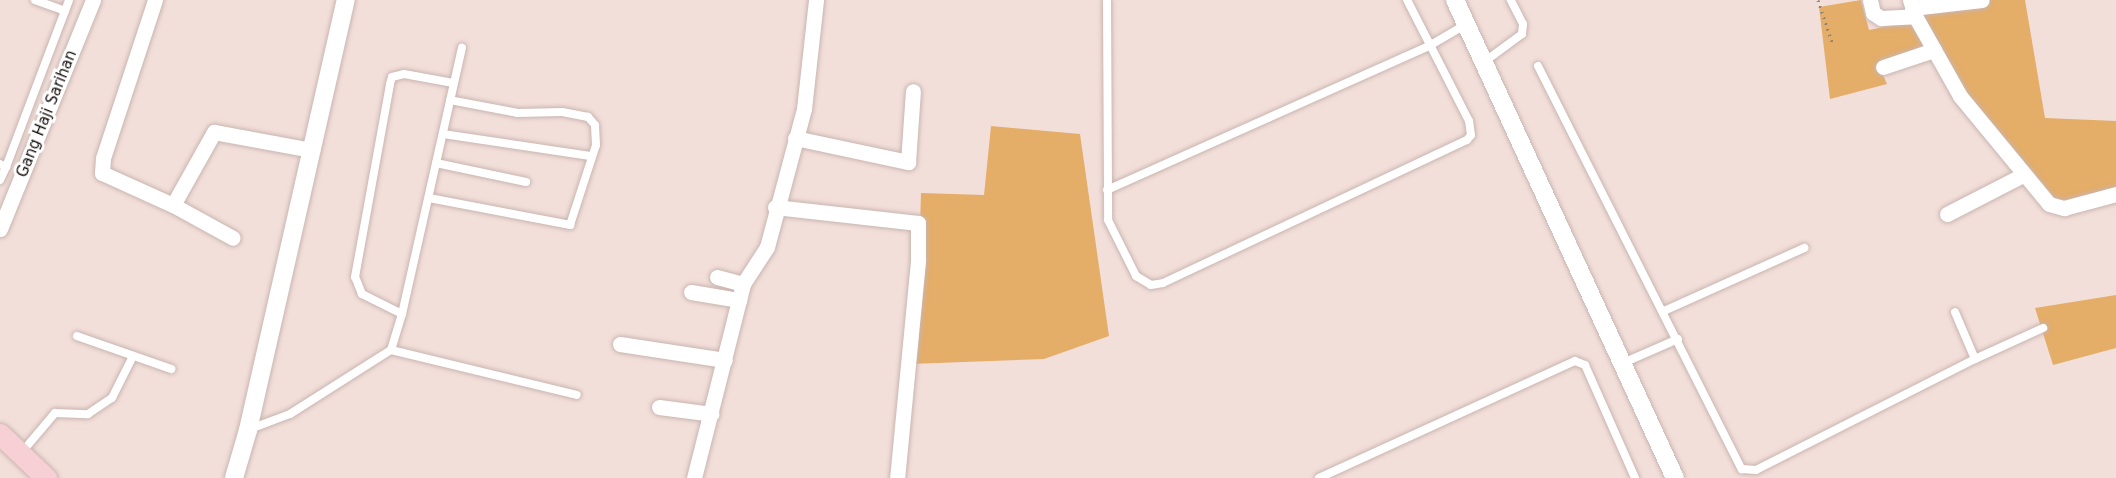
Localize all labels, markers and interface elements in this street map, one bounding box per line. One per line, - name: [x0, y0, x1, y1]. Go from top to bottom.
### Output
- street label: Gang Haji Sarihan: [13, 48, 81, 180]

